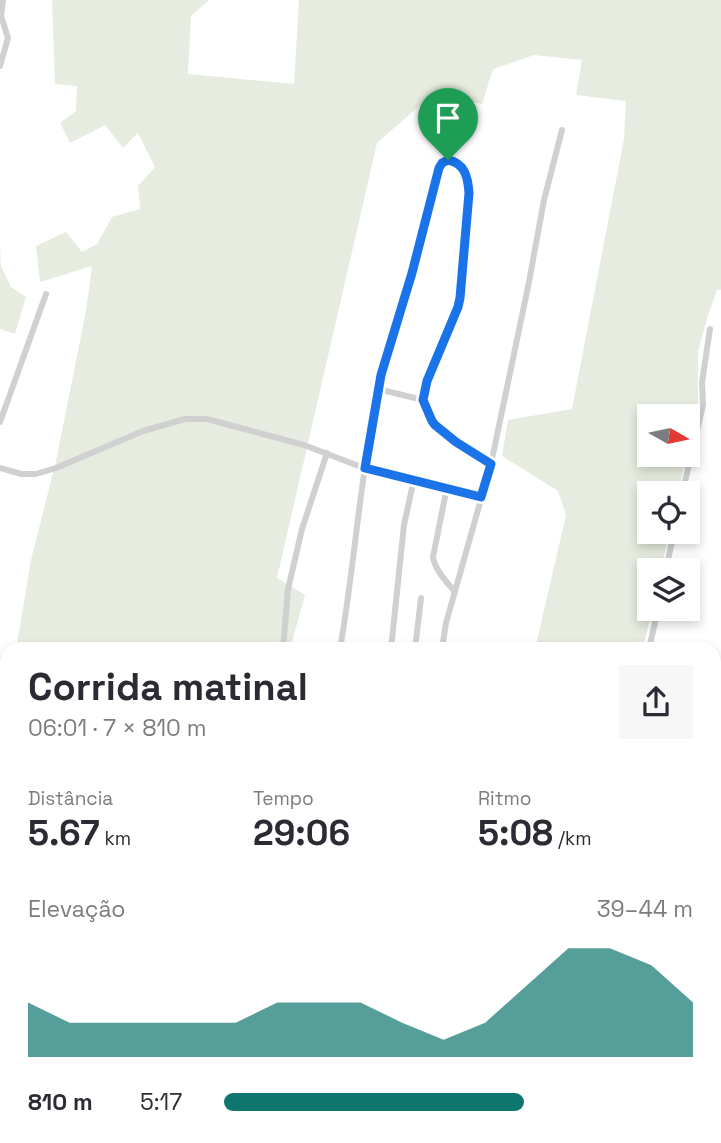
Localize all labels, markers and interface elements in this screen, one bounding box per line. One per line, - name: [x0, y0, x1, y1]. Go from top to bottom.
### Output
- pin: [418, 88, 478, 160]
- icon: arrive: [429, 99, 467, 137]
- north arrow: [637, 404, 700, 467]
- map controls: [637, 404, 700, 621]
- button: locate: [637, 481, 700, 544]
- button: layers: [637, 558, 700, 621]
- text: Corrida matinal: [28, 663, 308, 711]
- button: share: [619, 665, 693, 739]
- text: 06:01 · 7 × 810 m: [28, 713, 207, 743]
- text: Distância: [28, 786, 113, 811]
- text: Tempo: [253, 786, 314, 811]
- text: Ritmo: [478, 786, 531, 811]
- text: 5.67: [28, 811, 100, 855]
- text: 29:06: [253, 811, 350, 855]
- text: 5:08: [478, 811, 553, 855]
- text: km: [100, 826, 131, 851]
- text: /km: [553, 826, 592, 851]
- text: Elevação: [28, 894, 126, 924]
- text: 39–44 m: [597, 894, 693, 924]
- text: 810 m: [28, 1087, 93, 1117]
- text: 5:17: [140, 1087, 182, 1117]

